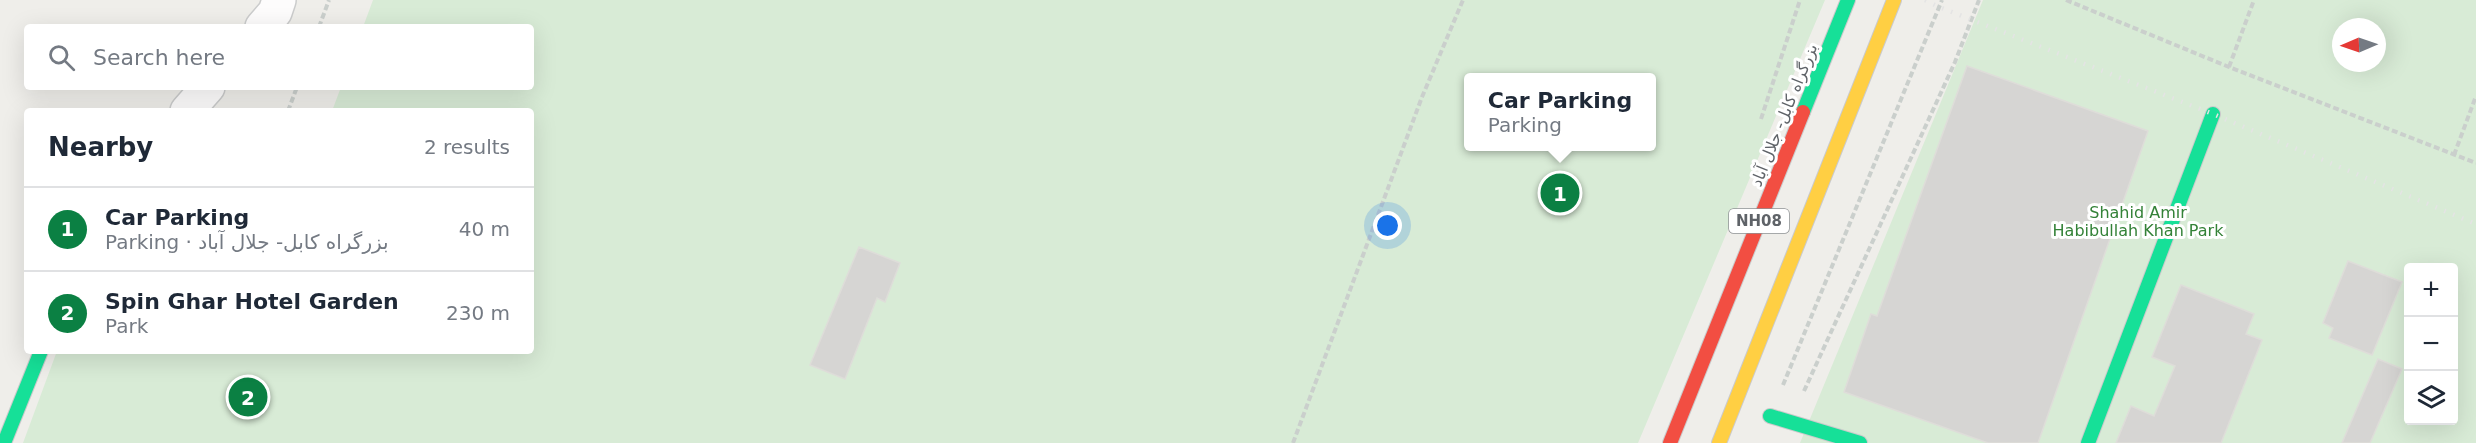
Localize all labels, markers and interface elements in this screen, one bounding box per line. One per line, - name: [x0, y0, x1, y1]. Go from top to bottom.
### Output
- north arrow: [2332, 18, 2386, 72]
- search box: [24, 24, 534, 90]
- icon: search: [45, 41, 78, 74]
- street label: بزرگراه کابل- جلال آباد: [1747, 41, 1822, 190]
- text: Search here: [93, 45, 225, 70]
- popup: [1464, 73, 1656, 151]
- text: Car Parking: [1488, 88, 1632, 113]
- text: Parking: [1488, 113, 1562, 137]
- text: Nearby: [48, 132, 153, 162]
- text: 2 results: [424, 135, 510, 159]
- pin: 1: [1540, 170, 1580, 216]
- park label: Shahid Amir Habibullah Khan Park: [2053, 203, 2224, 240]
- text: Car Parking: [105, 205, 249, 230]
- road number: NH08: [1729, 209, 1789, 233]
- your location: [1373, 211, 1402, 240]
- text: 1: [61, 217, 74, 241]
- text: 40 m: [459, 217, 510, 241]
- text: Parking · بزرگراه کابل- جلال آباد: [105, 230, 389, 254]
- map controls: [2404, 263, 2458, 425]
- button: +: [2404, 263, 2458, 317]
- text: Spin Ghar Hotel Garden: [105, 289, 399, 314]
- text: 2: [61, 301, 74, 325]
- text: 230 m: [446, 301, 510, 325]
- text: Park: [105, 314, 148, 338]
- button: −: [2404, 317, 2458, 371]
- button: layers: [2404, 371, 2458, 425]
- pin: 2: [228, 374, 268, 420]

